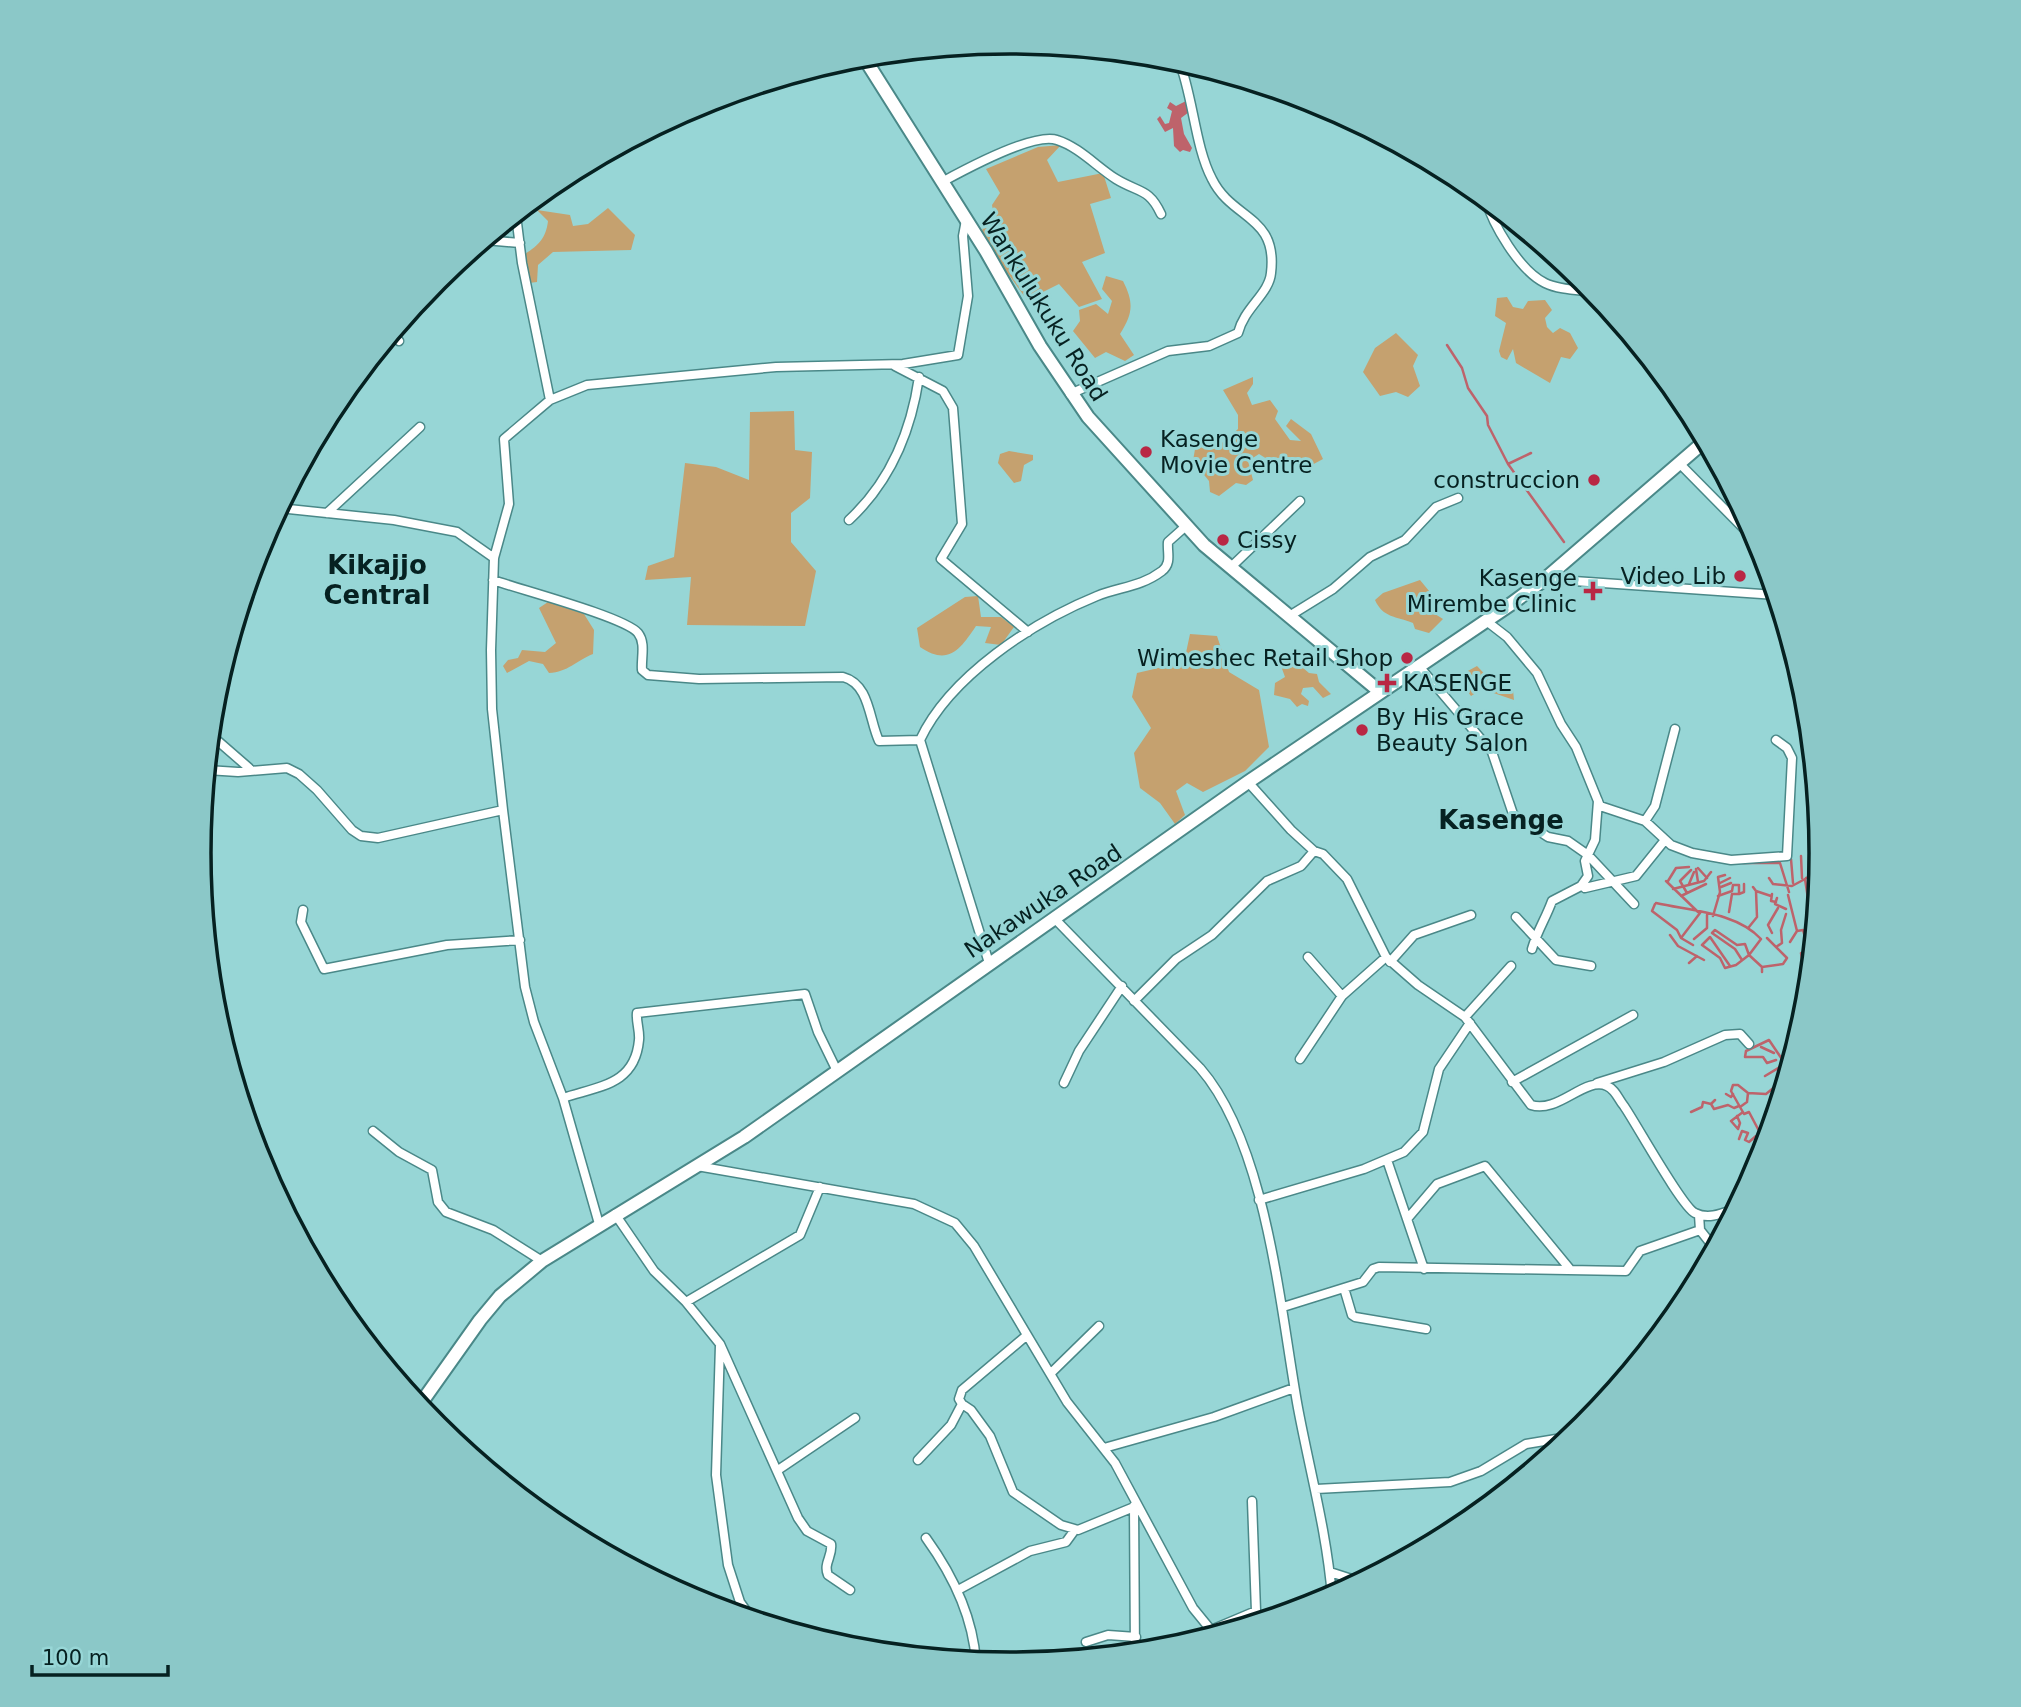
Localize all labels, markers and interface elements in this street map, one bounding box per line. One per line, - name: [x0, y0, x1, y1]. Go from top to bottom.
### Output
- street label: Wankulukuku Road: [975, 208, 1113, 406]
- place label: Kasenge Movie Centre: [1160, 426, 1312, 478]
- marker: Kasenge Movie Centre: [1138, 444, 1154, 460]
- place label: construccion: [1433, 467, 1580, 493]
- marker: construccion: [1586, 472, 1602, 488]
- place label: Cissy: [1237, 527, 1297, 553]
- marker: Cissy: [1215, 532, 1231, 548]
- district label: Kikajjo Central: [324, 550, 430, 610]
- place label: Video Lib: [1620, 563, 1726, 589]
- place label: Kasenge Mirembe Clinic: [1407, 565, 1577, 617]
- marker: Video Lib: [1732, 568, 1748, 584]
- marker: Kasenge Mirembe Clinic: [1583, 581, 1603, 601]
- place label: Wimeshec Retail Shop: [1137, 645, 1393, 671]
- marker: Wimeshec Retail Shop: [1399, 650, 1415, 666]
- place label: KASENGE: [1403, 670, 1512, 696]
- marker: KASENGE: [1377, 673, 1397, 693]
- place label: By His Grace Beauty Salon: [1376, 704, 1528, 756]
- marker: By His Grace Beauty Salon: [1354, 722, 1370, 738]
- district label: Kasenge: [1438, 805, 1564, 835]
- street label: Nakawuka Road: [960, 839, 1126, 963]
- scale bar: [32, 1634, 168, 1678]
- text: 100 m: [42, 1646, 109, 1670]

